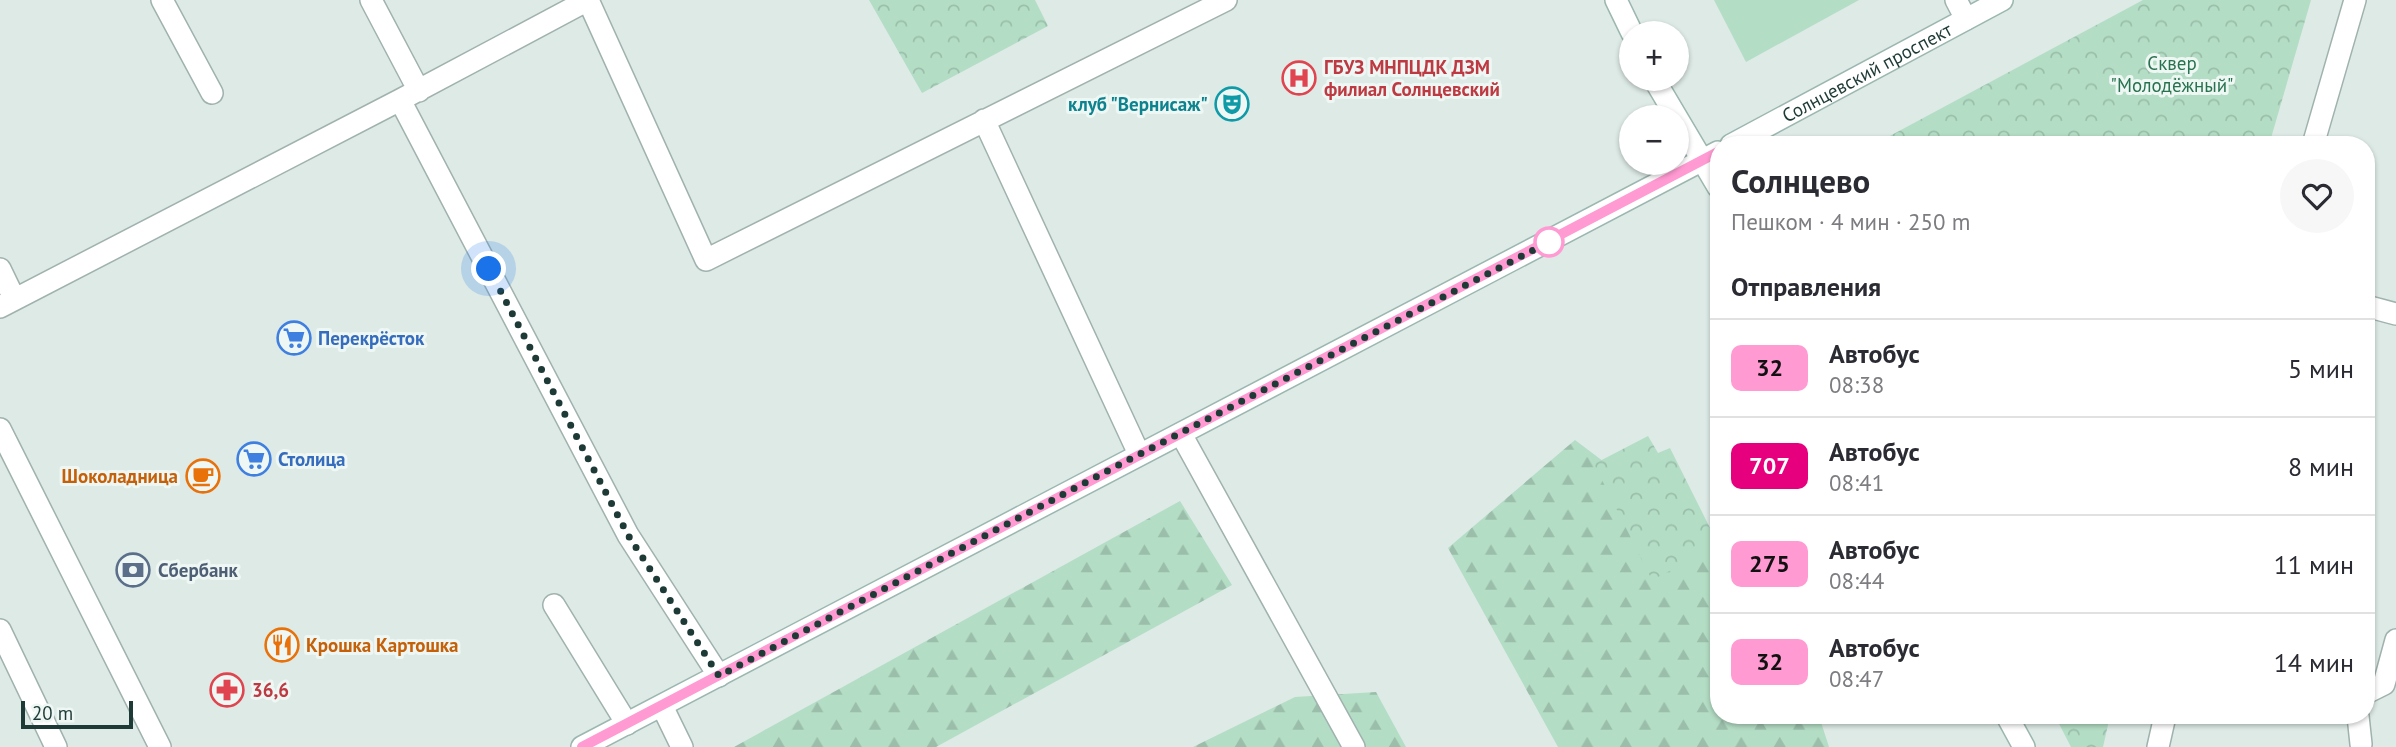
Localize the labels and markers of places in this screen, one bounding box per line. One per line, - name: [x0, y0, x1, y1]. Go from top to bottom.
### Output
- place label: ГБУЗ МНПЦДК ДЗМ филиал Солнцевский: [1324, 55, 1500, 101]
- hospital icon: ГБУЗ МНПЦДК ДЗМ филиал Солнцевский: [1280, 59, 1318, 97]
- theatre icon: клуб "Вернисаж": [1213, 85, 1251, 123]
- place label: клуб "Вернисаж": [1068, 92, 1208, 116]
- unlabelled marker: [1534, 227, 1564, 257]
- supermarket icon: Перекрёсток: [275, 319, 313, 357]
- place label: Перекрёсток: [318, 326, 425, 350]
- supermarket icon: Столица: [235, 440, 273, 478]
- place label: Столица: [278, 447, 345, 471]
- cafe icon: Шоколадница: [184, 457, 222, 495]
- place label: Шоколадница: [62, 464, 178, 488]
- bank icon: Сбербанк: [114, 551, 152, 589]
- place label: Сбербанк: [158, 558, 239, 582]
- restaurant icon: Крошка Картошка: [263, 626, 301, 664]
- place label: Крошка Картошка: [306, 633, 458, 657]
- pharmacy icon: 36,6: [208, 671, 246, 709]
- place label: 36,6: [252, 678, 289, 702]

